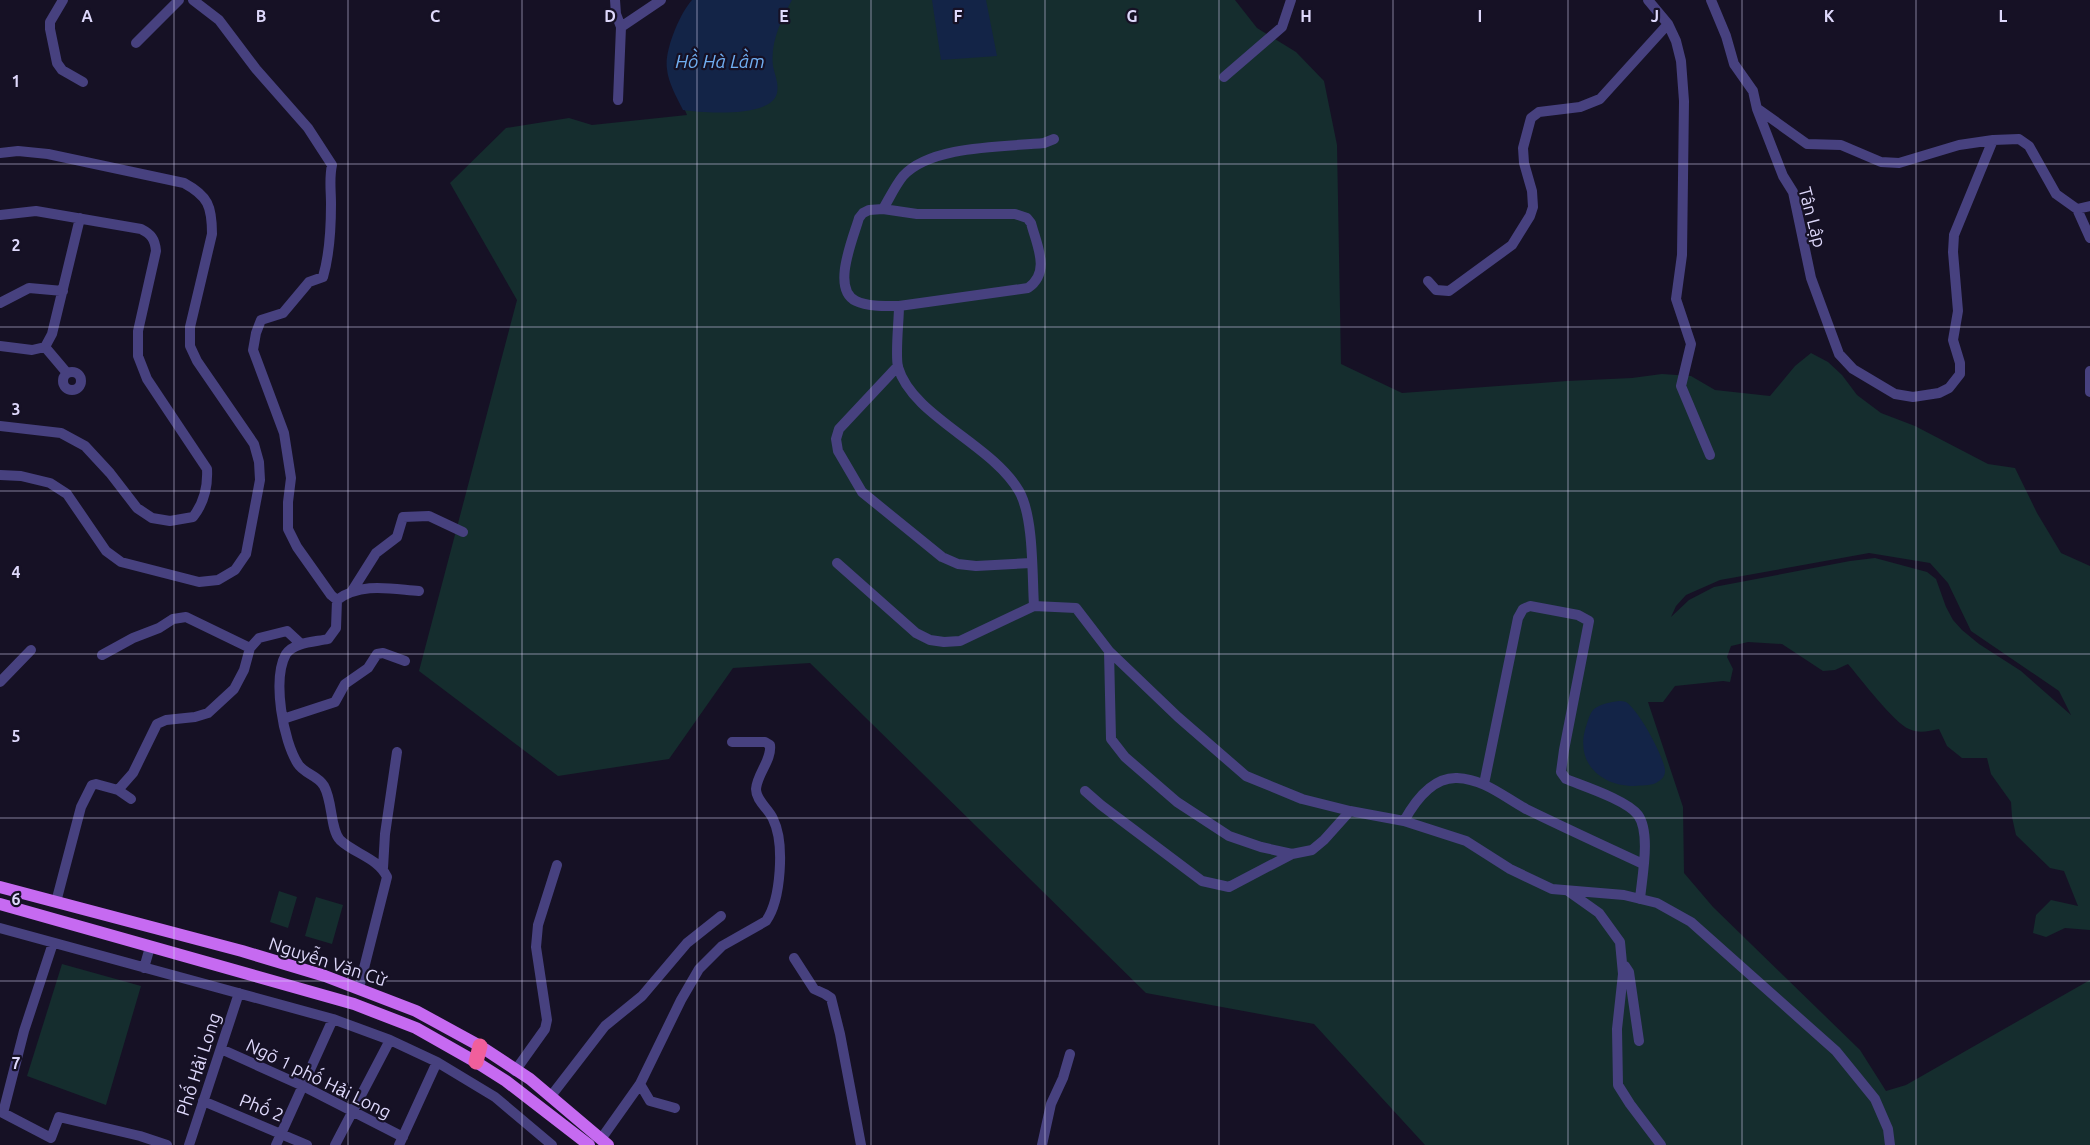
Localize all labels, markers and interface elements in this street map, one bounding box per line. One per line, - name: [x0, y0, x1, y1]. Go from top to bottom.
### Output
- text: A: [81, 7, 93, 25]
- text: B: [256, 7, 266, 25]
- text: C: [430, 7, 440, 25]
- text: D: [604, 7, 616, 25]
- text: E: [779, 7, 789, 25]
- text: F: [954, 7, 963, 25]
- text: G: [1126, 7, 1138, 25]
- text: H: [1300, 7, 1312, 25]
- text: I: [1478, 7, 1482, 25]
- text: J: [1651, 7, 1659, 25]
- text: K: [1824, 7, 1835, 25]
- text: L: [1999, 7, 2008, 25]
- water label: Hồ Hà Lầm: [675, 48, 765, 72]
- text: 1: [11, 72, 21, 90]
- street label: Tân Lập: [1795, 185, 1831, 249]
- text: 2: [11, 236, 21, 254]
- text: 3: [11, 400, 21, 418]
- text: 4: [11, 563, 21, 581]
- text: 5: [11, 727, 21, 745]
- text: 6: [11, 890, 21, 908]
- street label: Nguyễn Văn Cừ: [267, 930, 391, 990]
- street label: Phố Hải Long: [170, 1009, 224, 1118]
- street label: Ngõ 1 phố Hải Long: [243, 1032, 396, 1122]
- text: 7: [11, 1054, 21, 1072]
- street label: Phố 2: [237, 1087, 288, 1125]

